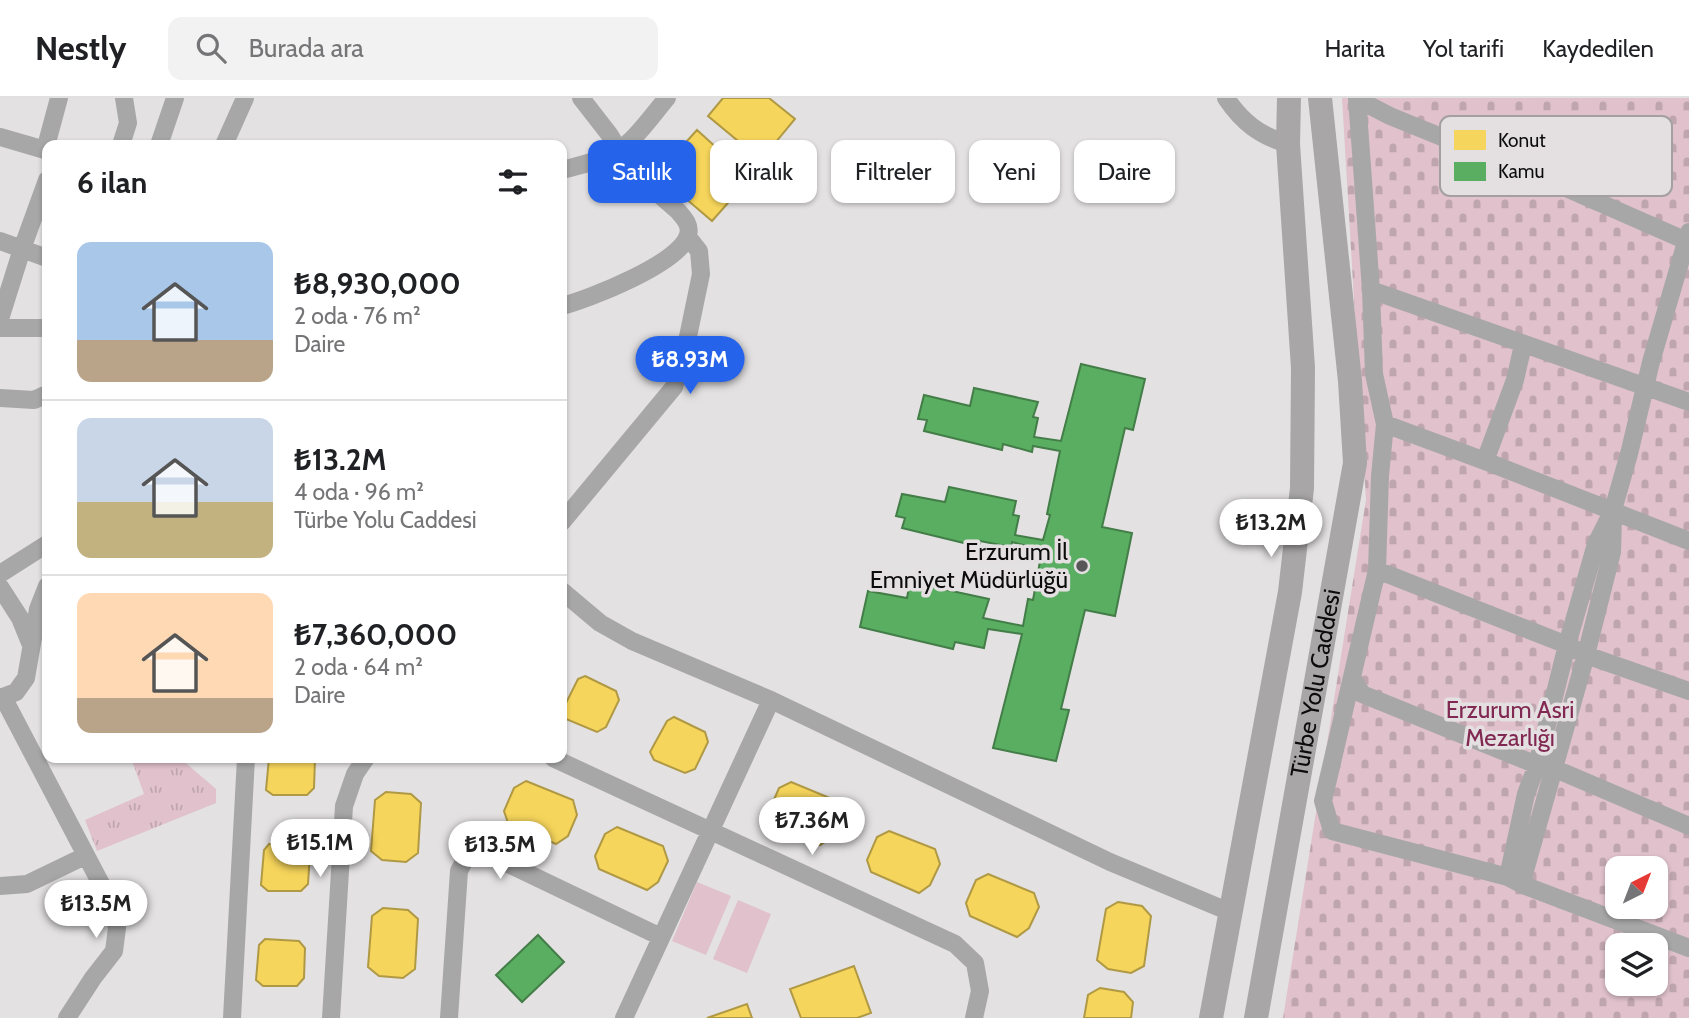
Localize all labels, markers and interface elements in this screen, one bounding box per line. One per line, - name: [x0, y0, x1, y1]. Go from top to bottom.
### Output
- search box: [168, 17, 658, 80]
- text: Nestly: [35, 28, 126, 68]
- icon: search: [192, 29, 230, 67]
- text: Burada ara: [248, 32, 364, 64]
- text: Harita: [1325, 34, 1385, 63]
- text: Yol tarifi: [1423, 34, 1504, 63]
- text: Kaydedilen: [1542, 34, 1654, 63]
- legend: [1440, 116, 1672, 196]
- text: Konut: [1498, 129, 1546, 152]
- chip: Satılık: [588, 140, 696, 203]
- chip: Kiralık: [710, 140, 817, 203]
- chip: Filtreler: [831, 140, 955, 203]
- chip: Yeni: [969, 140, 1060, 203]
- chip: Daire: [1074, 140, 1175, 203]
- text: Kamu: [1498, 160, 1545, 183]
- icon: filters: [494, 163, 532, 201]
- text: 6 ilan: [77, 164, 147, 201]
- text: ₺8,930,000: [294, 265, 461, 302]
- icon: home: [133, 270, 217, 354]
- text: 2 oda · 76 m²: [294, 302, 421, 330]
- text: Daire: [294, 330, 345, 358]
- pin: ₺8.93M: [633, 336, 747, 396]
- text: ₺8.93M: [652, 345, 728, 373]
- text: ₺13.2M: [294, 441, 387, 478]
- icon: home: [133, 446, 217, 530]
- text: 4 oda · 96 m²: [294, 478, 424, 506]
- pin: ₺13.2M: [1214, 500, 1328, 559]
- text: Türbe Yolu Caddesi: [294, 506, 477, 534]
- text: ₺13.2M: [1235, 508, 1307, 536]
- place label: Erzurum İl Emniyet Müdürlüğü: [870, 537, 1068, 594]
- marker: Erzurum İl Emniyet Müdürlüğü: [1074, 558, 1090, 574]
- street label: Türbe Yolu Caddesi: [1284, 587, 1346, 780]
- text: ₺7,360,000: [294, 616, 457, 653]
- icon: home: [133, 621, 217, 705]
- text: 2 oda · 64 m²: [294, 653, 423, 681]
- text: Daire: [294, 681, 345, 709]
- park label: Erzurum Asri Mezarlığı: [1446, 695, 1574, 752]
- pin: ₺7.36M: [755, 798, 869, 857]
- text: ₺7.36M: [775, 806, 849, 834]
- pin: ₺15.1M: [263, 820, 377, 879]
- pin: ₺13.5M: [443, 822, 557, 881]
- text: ₺15.1M: [287, 828, 353, 856]
- text: ₺13.5M: [464, 830, 536, 858]
- north arrow: [1605, 856, 1668, 919]
- map controls: [1605, 856, 1668, 996]
- pin: ₺13.5M: [39, 880, 153, 940]
- text: ₺13.5M: [60, 889, 132, 917]
- button: layers: [1605, 933, 1668, 996]

